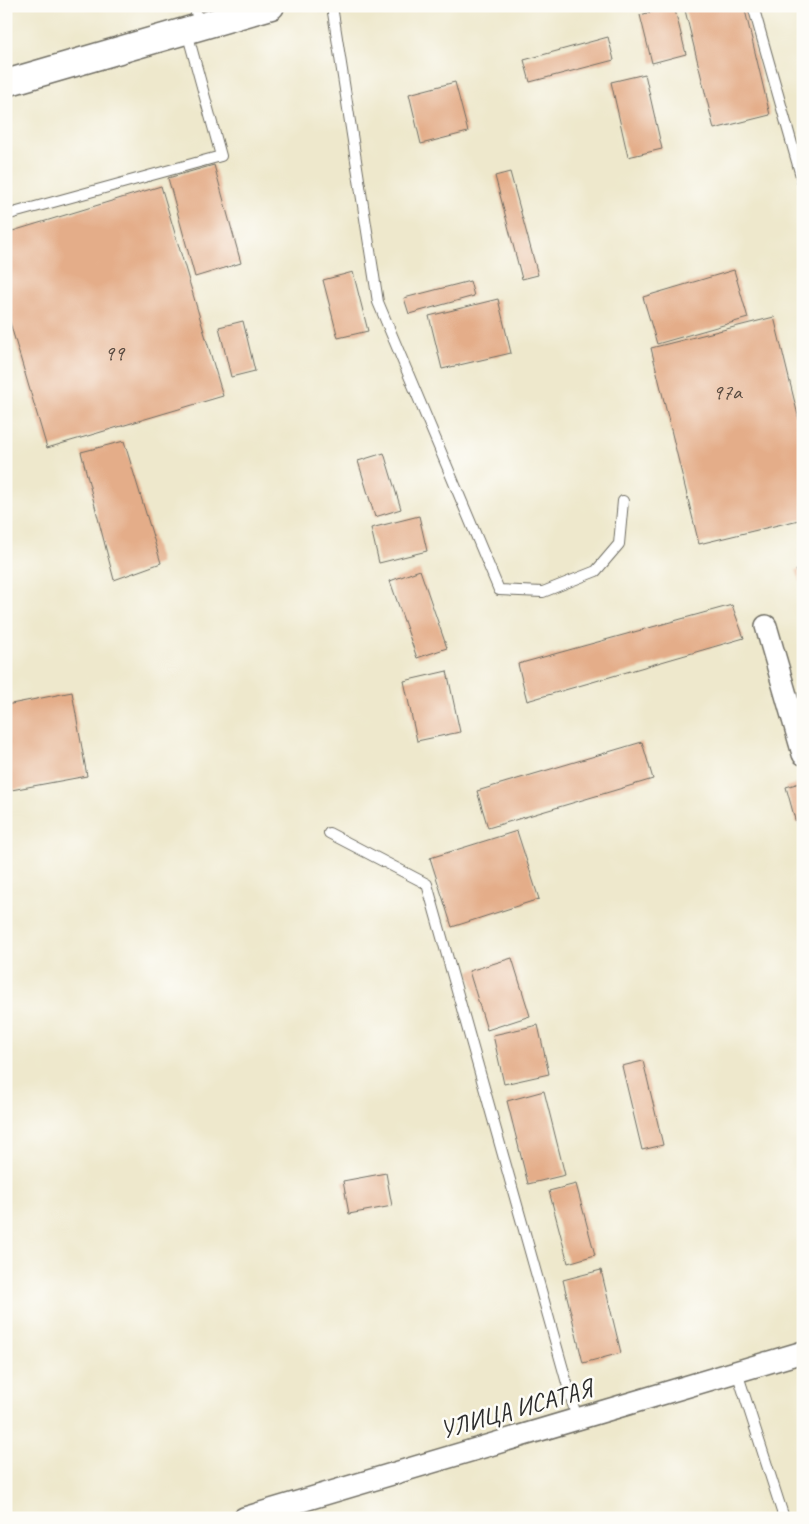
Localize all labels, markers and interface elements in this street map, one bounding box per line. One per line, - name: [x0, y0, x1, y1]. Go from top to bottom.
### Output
- house number: 99: [104, 339, 126, 367]
- house number: 97а: [712, 378, 743, 406]
- street label: УЛИЦА ИСАТАЯ: [436, 1371, 600, 1446]

